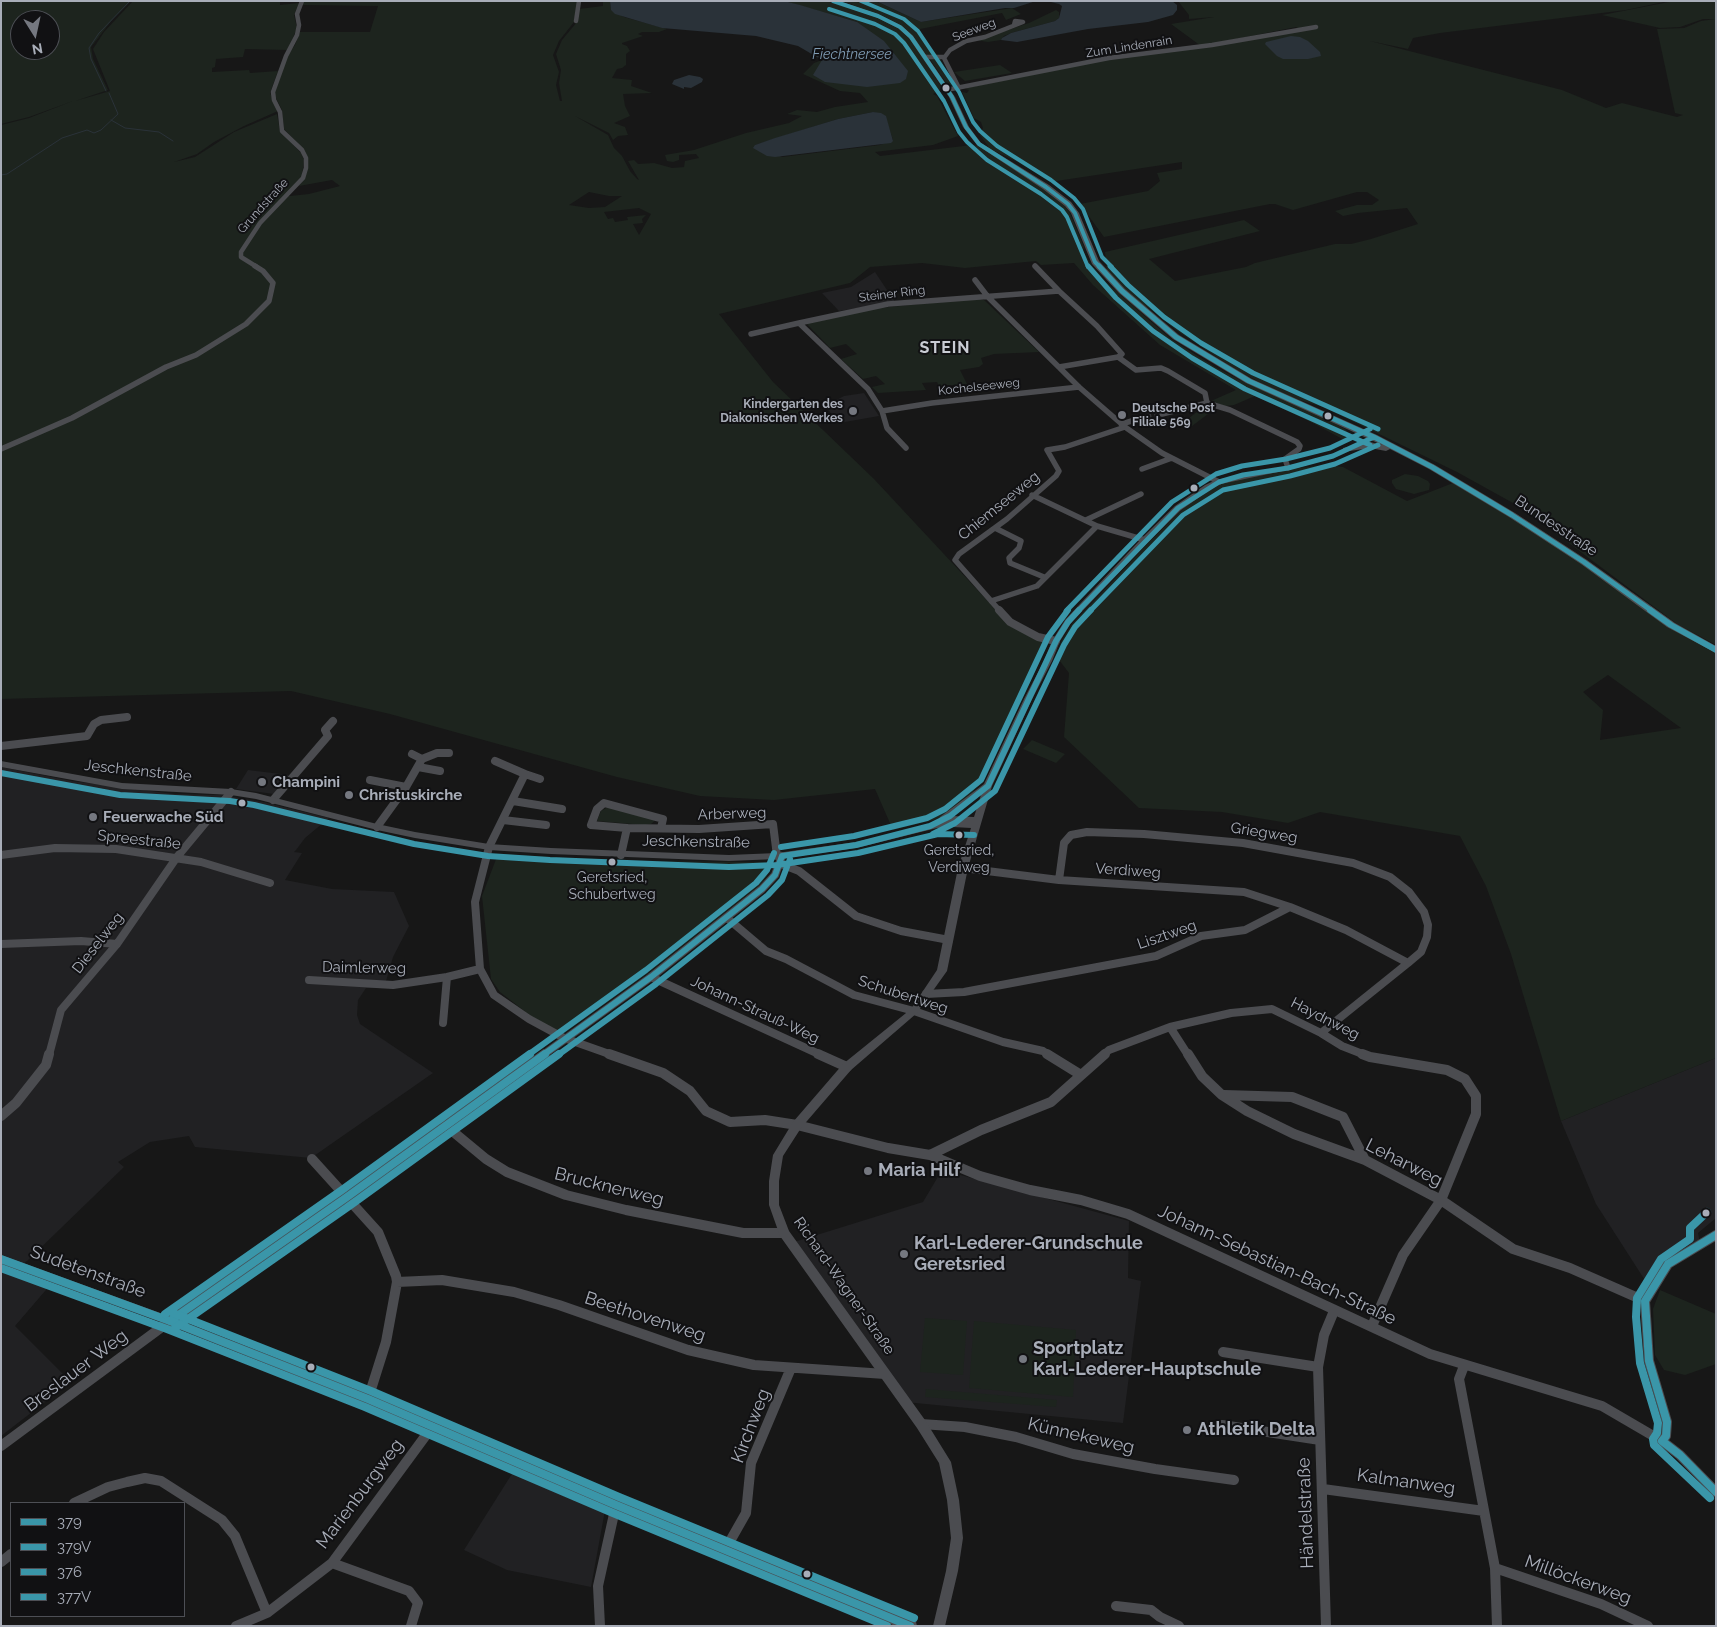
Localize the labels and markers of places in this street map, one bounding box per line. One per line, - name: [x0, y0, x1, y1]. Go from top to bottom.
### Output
- unlabelled marker: [941, 83, 951, 93]
- place label: Kindergarten des Diakonischen Werkes: [720, 397, 843, 425]
- place label: Deutsche Post Filiale 569: [1132, 401, 1215, 429]
- marker: Kindergarten des Diakonischen Werkes: [847, 405, 859, 417]
- marker: Deutsche Post Filiale 569: [1116, 409, 1128, 421]
- unlabelled marker: [1323, 411, 1333, 421]
- unlabelled marker: [1189, 483, 1199, 493]
- place label: Champini: [272, 773, 340, 791]
- marker: Champini: [256, 776, 268, 788]
- place label: Christuskirche: [359, 786, 462, 804]
- marker: Christuskirche: [343, 789, 355, 801]
- unlabelled marker: [237, 798, 247, 808]
- place label: Feuerwache Süd: [103, 808, 223, 826]
- marker: Feuerwache Süd: [87, 811, 99, 823]
- marker: Geretsried, Verdiweg: [954, 830, 964, 840]
- place label: Geretsried, Verdiweg: [924, 843, 994, 876]
- marker: Geretsried, Schubertweg: [607, 857, 617, 867]
- place label: Geretsried, Schubertweg: [568, 870, 656, 902]
- place label: Maria Hilf: [878, 1160, 960, 1182]
- marker: Maria Hilf: [862, 1165, 874, 1177]
- unlabelled marker: [1701, 1208, 1711, 1218]
- place label: Karl-Lederer-Grundschule Geretsried: [914, 1233, 1143, 1276]
- marker: Karl-Lederer-Grundschule Geretsried: [898, 1248, 910, 1260]
- place label: Sportplatz Karl-Lederer-Hauptschule: [1033, 1338, 1261, 1380]
- marker: Sportplatz Karl-Lederer-Hauptschule: [1017, 1353, 1029, 1365]
- unlabelled marker: [306, 1362, 316, 1372]
- place label: Athletik Delta: [1197, 1419, 1315, 1441]
- marker: Athletik Delta: [1181, 1424, 1193, 1436]
- unlabelled marker: [802, 1569, 812, 1579]

